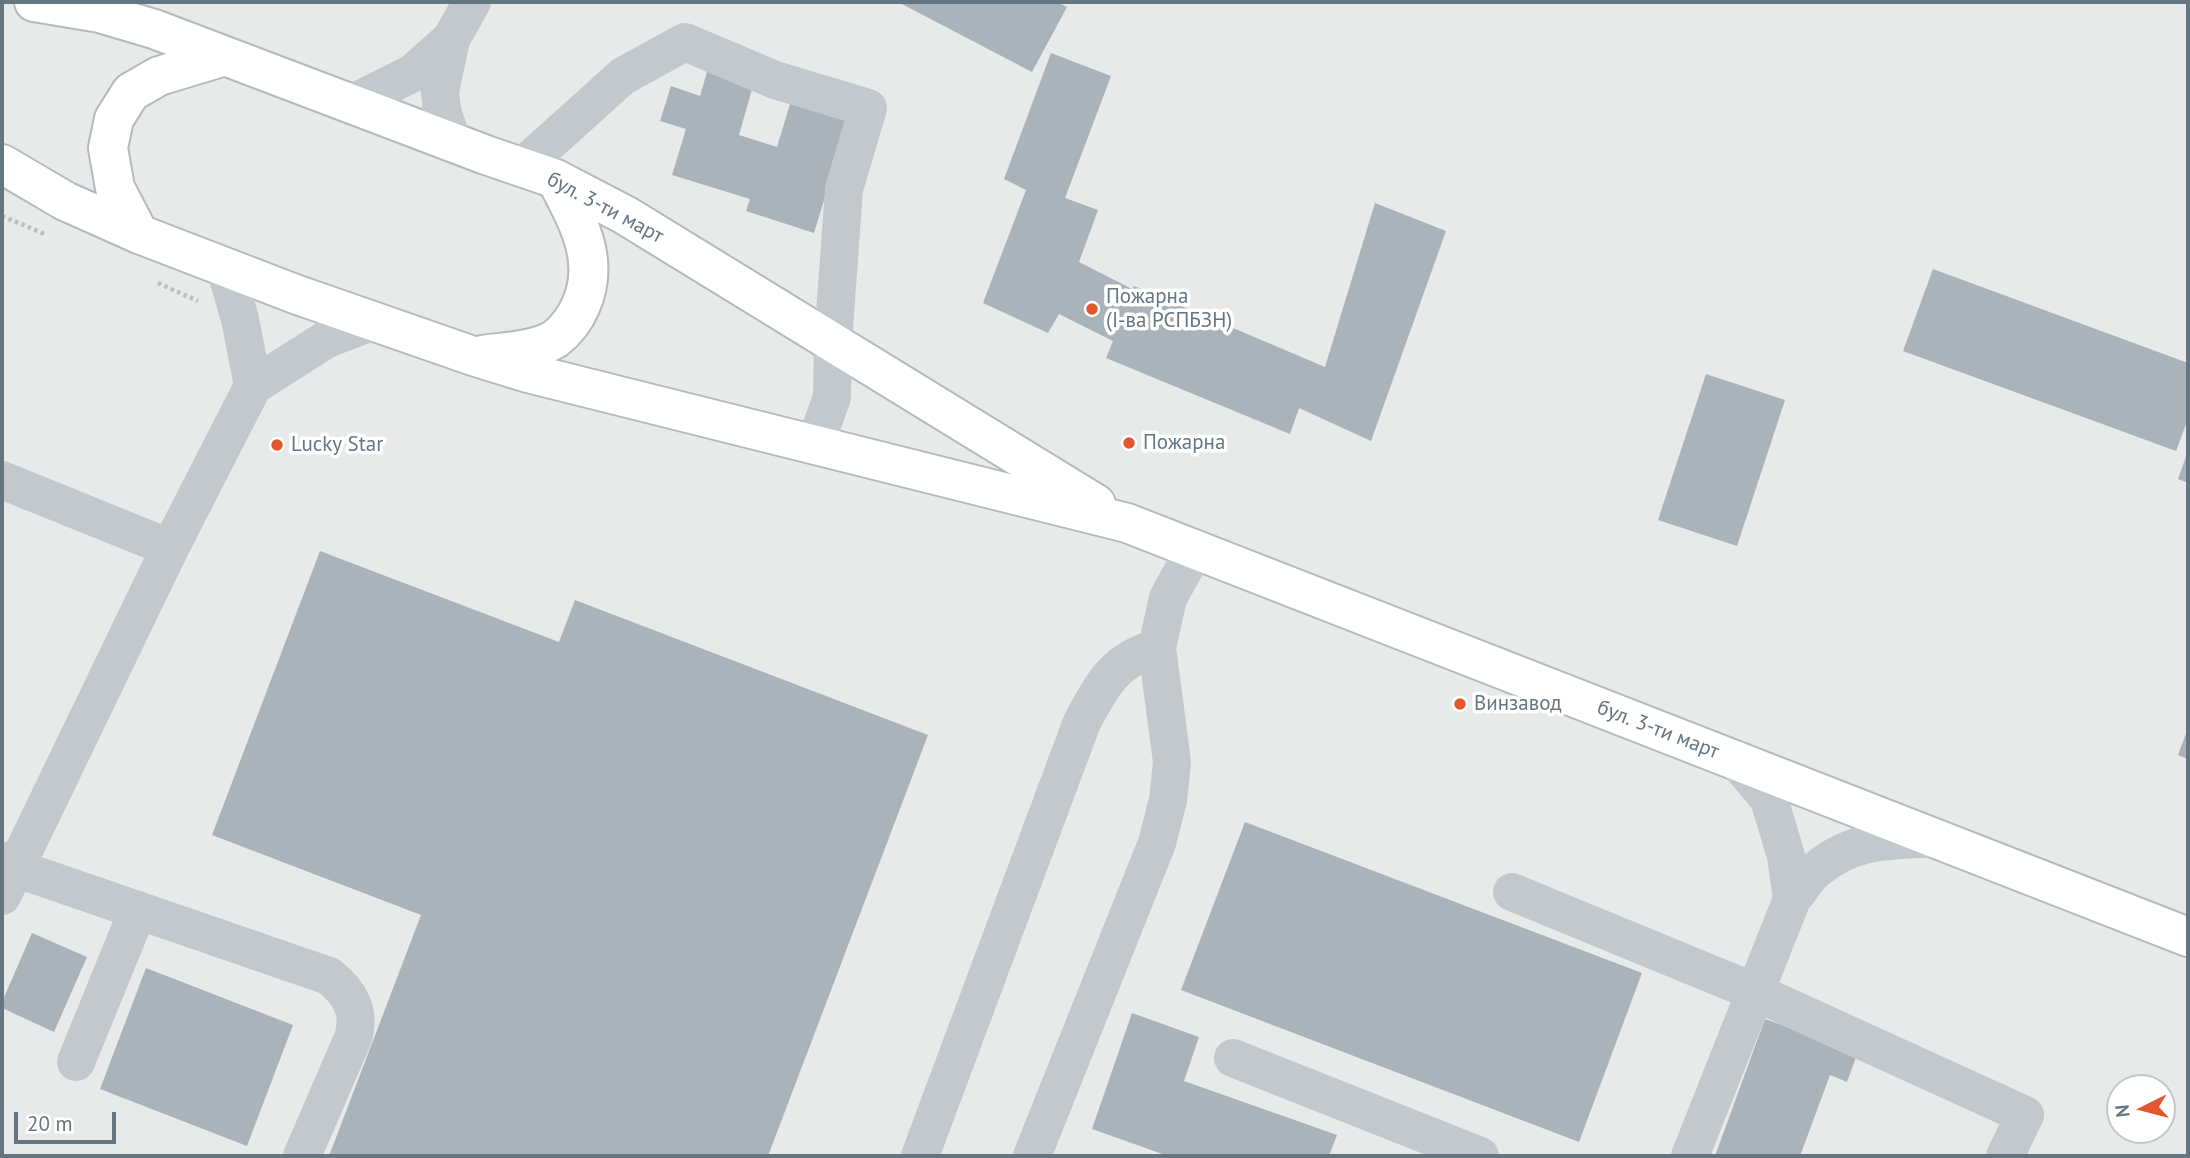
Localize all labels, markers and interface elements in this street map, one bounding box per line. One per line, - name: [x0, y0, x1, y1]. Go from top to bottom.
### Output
- street label: бул. 3-ти март: [542, 167, 668, 249]
- place label: Пожарна (I-ва РСПБЗН): [1106, 284, 1232, 334]
- marker: Пожарна (I-ва РСПБЗН): [1084, 301, 1100, 317]
- place label: Пожарна: [1143, 430, 1225, 456]
- place label: Lucky Star: [291, 432, 383, 458]
- marker: Пожарна: [1121, 435, 1137, 451]
- marker: Lucky Star: [269, 437, 285, 453]
- place label: Винзавод: [1474, 691, 1562, 717]
- street label: бул. 3-ти март: [1594, 695, 1722, 765]
- marker: Винзавод: [1452, 696, 1468, 712]
- north arrow: [2106, 1074, 2176, 1144]
- scale bar: [18, 1098, 119, 1142]
- text: N: [2110, 1104, 2135, 1118]
- text: 20 m: [27, 1110, 73, 1137]

